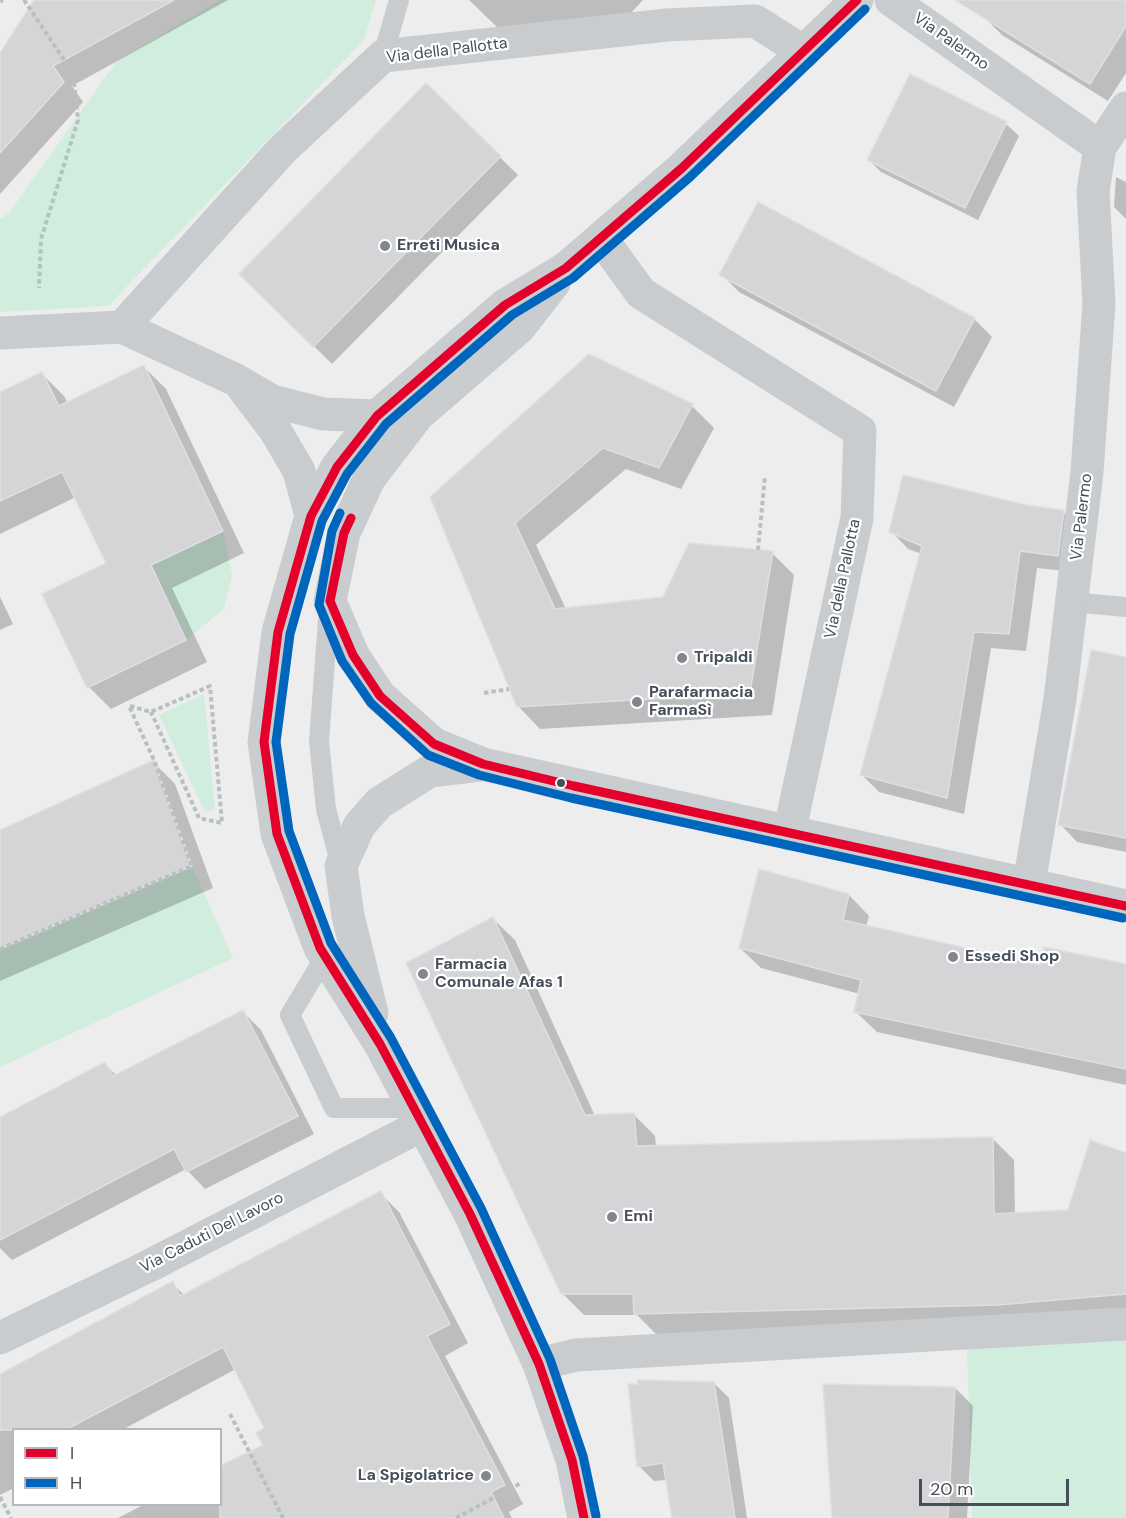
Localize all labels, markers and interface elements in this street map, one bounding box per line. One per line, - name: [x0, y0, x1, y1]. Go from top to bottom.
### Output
- street label: Via Palermo: [910, 9, 992, 75]
- street label: Via della Pallotta: [385, 34, 509, 68]
- place label: Erreti Musica: [397, 236, 500, 256]
- marker: Erreti Musica: [378, 239, 392, 253]
- street label: Via Palermo: [1067, 472, 1097, 562]
- street label: Via della Pallotta: [821, 517, 865, 641]
- place label: Tripaldi: [694, 648, 753, 668]
- marker: Tripaldi: [675, 651, 689, 665]
- place label: Parafarmacia FarmaSì: [649, 683, 753, 721]
- marker: Parafarmacia FarmaSì: [630, 695, 644, 709]
- unlabelled marker: [555, 777, 567, 789]
- place label: Essedi Shop: [965, 947, 1059, 967]
- marker: Essedi Shop: [946, 950, 960, 964]
- place label: Farmacia Comunale Afas 1: [435, 955, 563, 993]
- marker: Farmacia Comunale Afas 1: [416, 967, 430, 981]
- street label: Via Caduti Del Lavoro: [137, 1188, 287, 1278]
- place label: Emi: [624, 1207, 653, 1227]
- marker: Emi: [605, 1210, 619, 1224]
- legend: [12, 1428, 222, 1506]
- text: I: [70, 1441, 74, 1465]
- place label: La Spigolatrice: [358, 1466, 474, 1486]
- scale bar: [922, 1467, 1072, 1505]
- marker: La Spigolatrice: [479, 1469, 493, 1483]
- text: H: [70, 1471, 82, 1495]
- text: 20 m: [930, 1477, 973, 1501]

